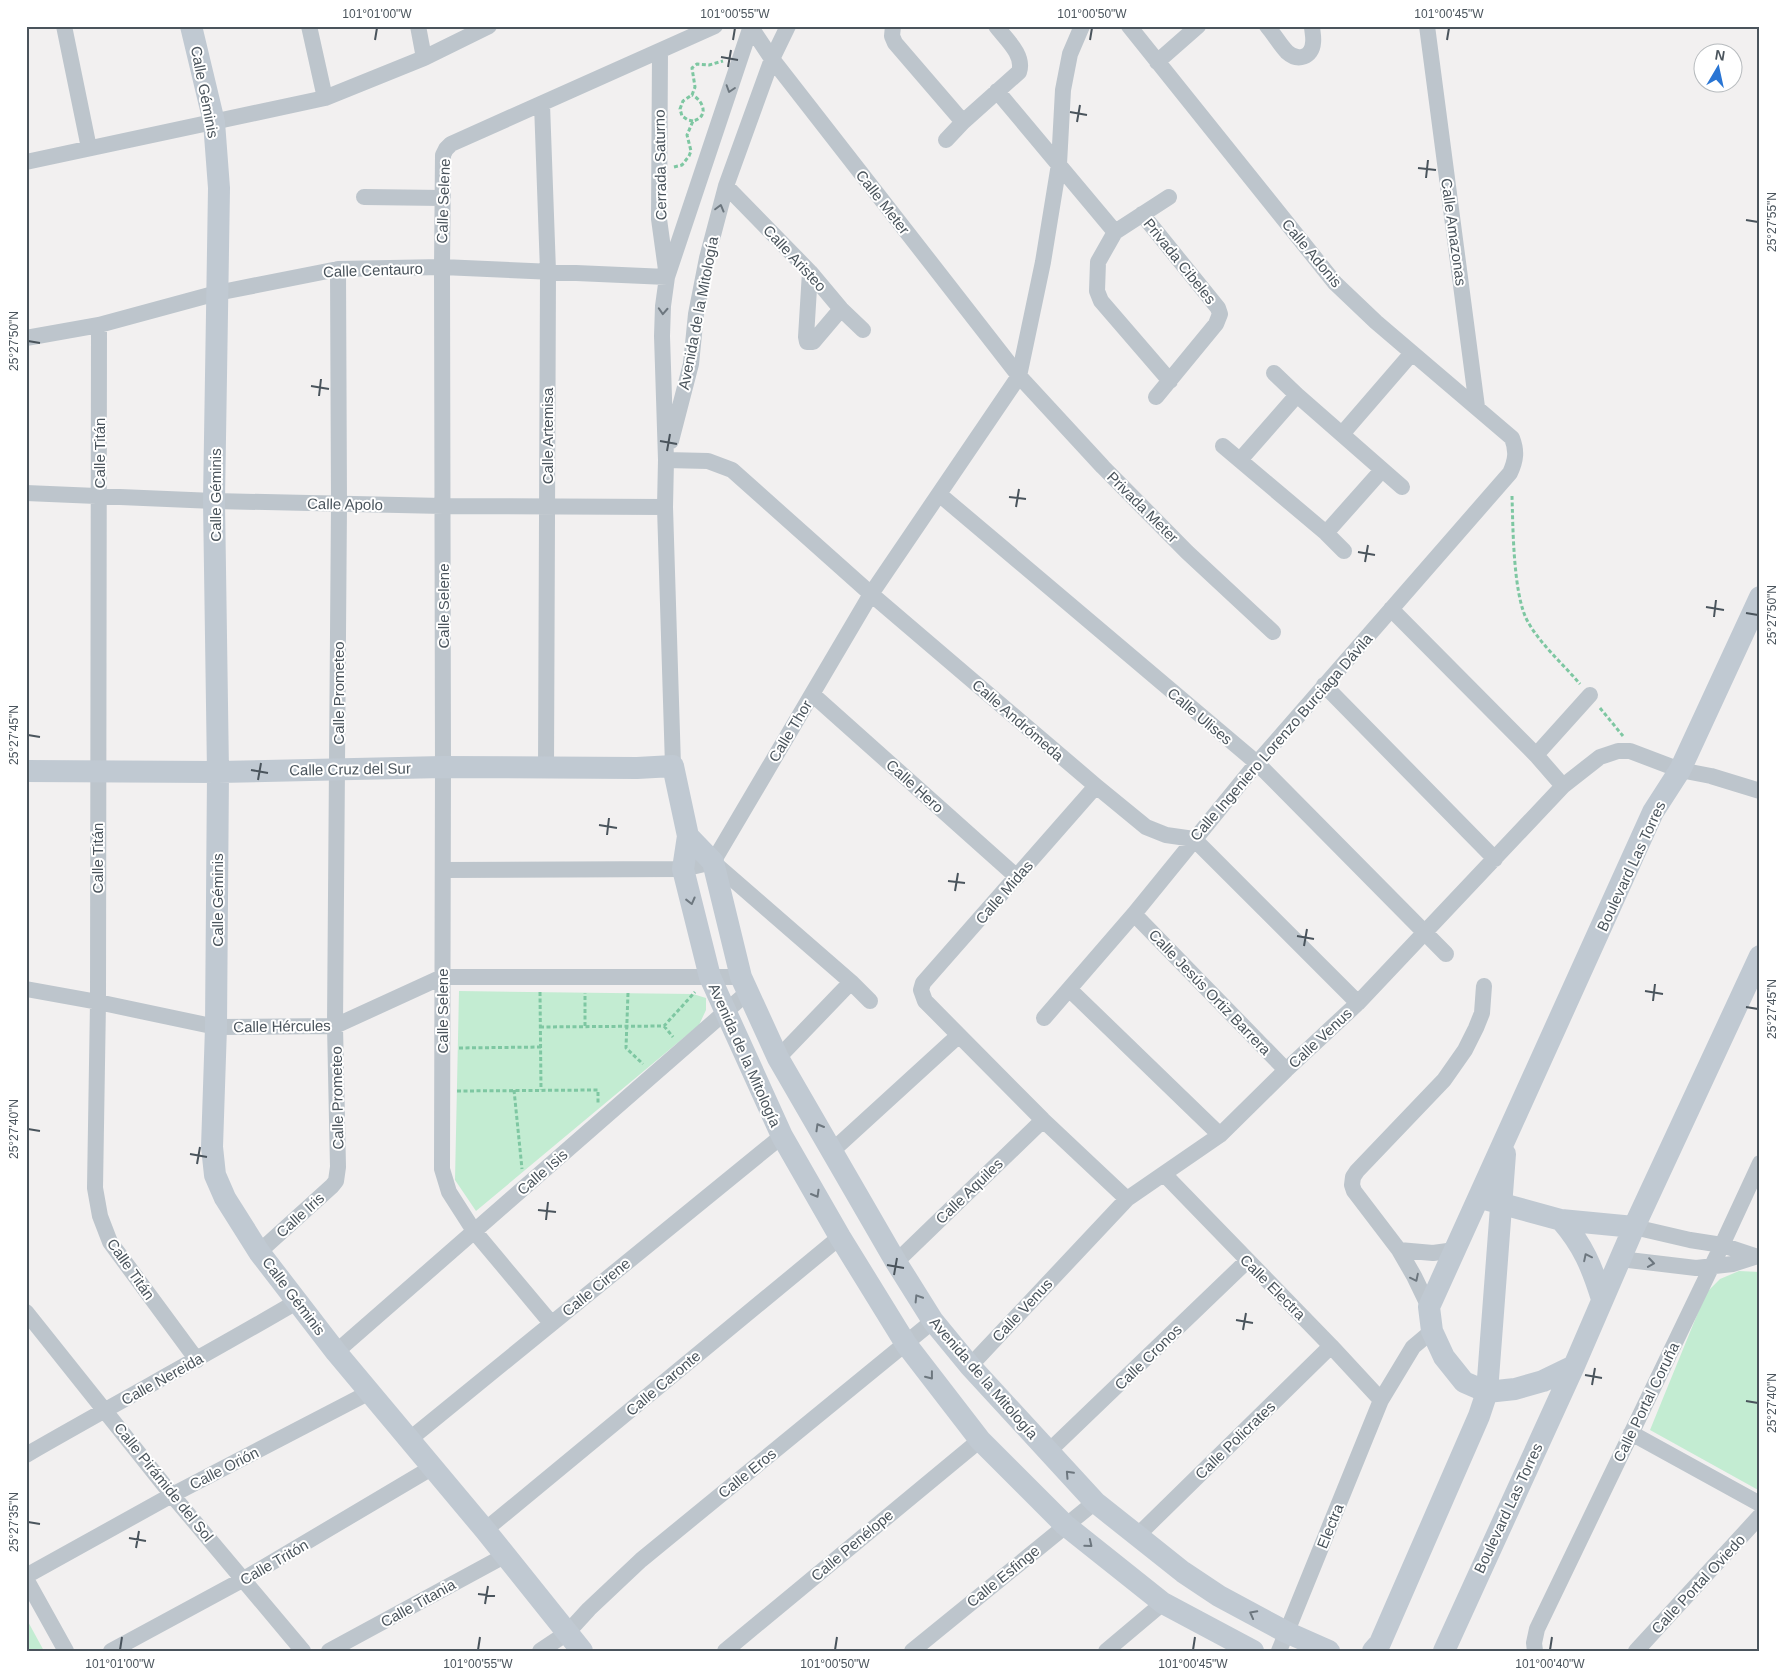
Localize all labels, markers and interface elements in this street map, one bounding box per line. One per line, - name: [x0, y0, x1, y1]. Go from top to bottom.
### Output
- text: 101°01'00"W: [342, 7, 412, 21]
- text: 101°00'55"W: [700, 7, 770, 21]
- text: 101°00'50"W: [1057, 7, 1127, 21]
- text: 101°00'45"W: [1414, 7, 1484, 21]
- north arrow: [1694, 42, 1744, 92]
- street label: Calle Géminis: [188, 45, 222, 139]
- text: N: [1714, 46, 1726, 64]
- one-way arrow: [726, 84, 736, 93]
- street label: Cerrada Saturno: [651, 109, 669, 221]
- street label: Calle Selene: [433, 158, 453, 244]
- street label: Calle Meter: [853, 167, 913, 237]
- street label: Calle Amazonas: [1438, 177, 1470, 287]
- text: 25°27'55"N: [1765, 192, 1779, 252]
- one-way arrow: [714, 204, 725, 212]
- street label: Privada Cibeles: [1140, 215, 1220, 307]
- street label: Calle Adonis: [1279, 216, 1345, 290]
- street label: Calle Aristeo: [760, 221, 830, 295]
- street label: Avenida de la Mitología: [675, 234, 721, 391]
- street label: Calle Centauro: [323, 260, 423, 280]
- one-way arrow: [658, 307, 669, 315]
- text: 25°27'50"N: [7, 311, 21, 371]
- street label: Calle Artemisa: [539, 387, 556, 484]
- street label: Calle Titán: [91, 418, 108, 488]
- street label: Calle Géminis: [207, 448, 224, 542]
- street label: Privada Meter: [1104, 468, 1182, 546]
- street label: Calle Apolo: [307, 495, 383, 513]
- street label: Calle Selene: [435, 563, 452, 649]
- text: 25°27'50"N: [1765, 585, 1779, 645]
- street label: Calle Ingeniero Lorenzo Burciaga Dávila: [1187, 630, 1376, 844]
- street label: Calle Prometeo: [330, 641, 347, 745]
- street label: Calle Andrómeda: [969, 676, 1067, 765]
- street label: Calle Ulises: [1164, 684, 1236, 748]
- street label: Calle Thor: [765, 697, 815, 765]
- text: 25°27'45"N: [7, 705, 21, 765]
- street label: Calle Hero: [883, 756, 947, 816]
- street label: Calle Cruz del Sur: [289, 759, 411, 779]
- street label: Boulevard Las Torres: [1593, 798, 1669, 934]
- street label: Calle Titán: [89, 823, 106, 893]
- street label: Calle Géminis: [209, 853, 226, 947]
- street label: Calle Midas: [972, 857, 1036, 927]
- one-way arrow: [685, 896, 696, 905]
- street label: Calle Jesús Ortiz Barrera: [1146, 926, 1275, 1059]
- street label: Calle Selene: [434, 968, 451, 1054]
- text: 25°27'45"N: [1765, 979, 1779, 1039]
- street label: Avenida de la Mitología: [706, 980, 785, 1130]
- street label: Calle Venus: [1285, 1004, 1355, 1072]
- street label: Calle Hércules: [233, 1017, 331, 1035]
- street label: Calle Prometeo: [328, 1046, 346, 1150]
- text: 25°27'40"N: [7, 1099, 21, 1159]
- one-way arrow: [815, 1124, 825, 1133]
- street label: Calle Isis: [513, 1146, 571, 1198]
- street label: Calle Aquiles: [932, 1155, 1006, 1227]
- street label: Calle Iris: [273, 1189, 327, 1241]
- one-way arrow: [809, 1189, 819, 1198]
- street label: Calle Titán: [104, 1235, 158, 1303]
- street label: Calle Electra: [1237, 1251, 1310, 1324]
- one-way arrow: [1583, 1253, 1593, 1262]
- street label: Calle Géminis: [259, 1254, 329, 1338]
- street label: Calle Cirene: [559, 1254, 633, 1320]
- one-way arrow: [1647, 1257, 1655, 1268]
- one-way arrow: [1409, 1273, 1419, 1282]
- street label: Calle Venus: [988, 1275, 1056, 1345]
- one-way arrow: [915, 1294, 925, 1303]
- street label: Avenida de la Mitología: [927, 1314, 1042, 1443]
- street label: Calle Cronos: [1111, 1321, 1185, 1393]
- street label: Calle Portal Coruña: [1610, 1339, 1683, 1465]
- street label: Calle Caronte: [622, 1347, 704, 1419]
- street label: Calle Nereida: [118, 1349, 206, 1408]
- one-way arrow: [925, 1370, 933, 1379]
- text: 25°27'40"N: [1765, 1373, 1779, 1433]
- street label: Calle Policrates: [1192, 1398, 1278, 1482]
- street label: Calle Pirámide del Sol: [111, 1419, 217, 1545]
- street label: Boulevard Las Torres: [1470, 1440, 1546, 1576]
- street label: Calle Orión: [187, 1443, 261, 1493]
- street label: Calle Eros: [715, 1445, 779, 1501]
- one-way arrow: [1066, 1471, 1075, 1480]
- text: 25°27'35"N: [7, 1492, 21, 1552]
- street label: Electra: [1313, 1501, 1347, 1551]
- street label: Calle Penélope: [808, 1506, 896, 1584]
- street label: Calle Portal Oviedo: [1648, 1531, 1748, 1637]
- street label: Calle Tritón: [237, 1536, 311, 1588]
- one-way arrow: [1084, 1539, 1093, 1548]
- street label: Calle Esfinge: [963, 1542, 1043, 1610]
- street label: Calle Titania: [378, 1575, 459, 1630]
- one-way arrow: [1250, 1610, 1259, 1620]
- text: 101°01'00"W: [85, 1657, 155, 1671]
- text: 101°00'55"W: [443, 1657, 513, 1671]
- text: 101°00'50"W: [800, 1657, 870, 1671]
- text: 101°00'45"W: [1158, 1657, 1228, 1671]
- text: 101°00'40"W: [1515, 1657, 1585, 1671]

